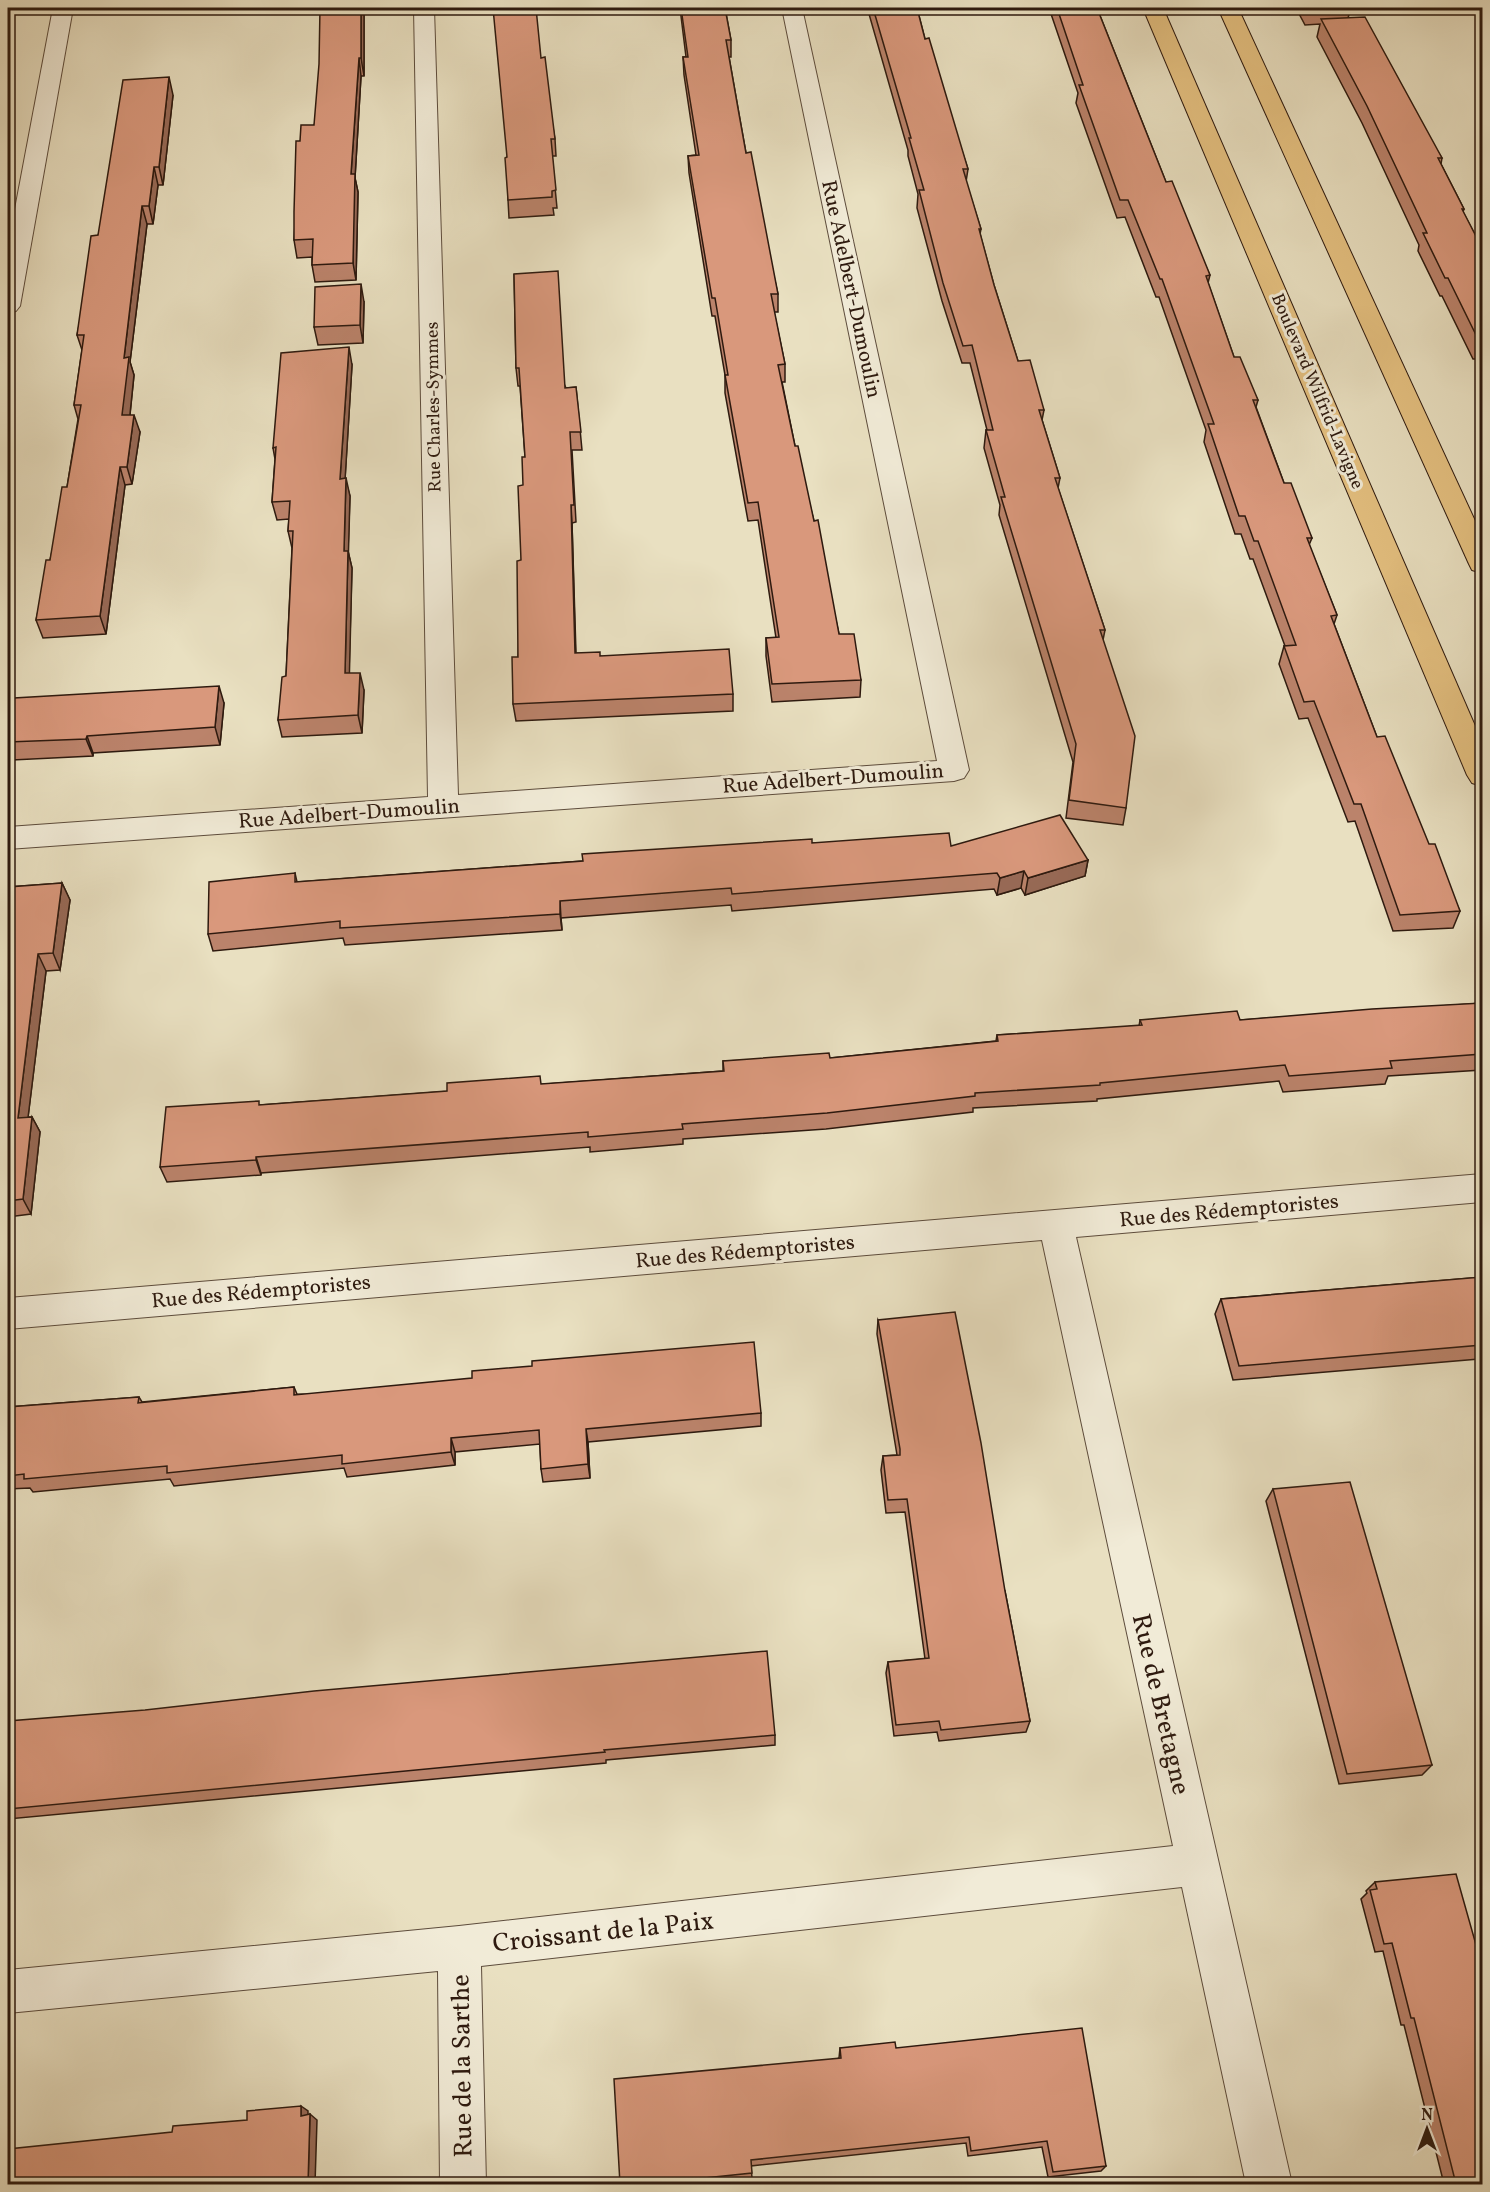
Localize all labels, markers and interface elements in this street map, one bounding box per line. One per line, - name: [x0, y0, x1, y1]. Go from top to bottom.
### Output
- street label: Rue Adelbert-Dumoulin: [813, 178, 888, 401]
- street label: Boulevard Wilfrid-Lavigne: [1264, 290, 1369, 493]
- street label: Rue Charles-Symmes: [421, 322, 448, 492]
- street label: Rue Adelbert-Dumoulin: [721, 757, 945, 802]
- street label: Rue Adelbert-Dumoulin: [237, 792, 461, 837]
- street label: Rue des Rédemptoristes: [1118, 1187, 1340, 1236]
- street label: Rue des Rédemptoristes: [634, 1228, 856, 1277]
- street label: Rue des Rédemptoristes: [150, 1268, 372, 1317]
- street label: Rue de Bretagne: [1122, 1610, 1198, 1799]
- street label: Croissant de la Paix: [491, 1903, 716, 1962]
- street label: Rue de la Sarthe: [443, 1974, 483, 2158]
- north arrow: [1397, 2099, 1457, 2159]
- text: N: [1421, 2105, 1433, 2127]

